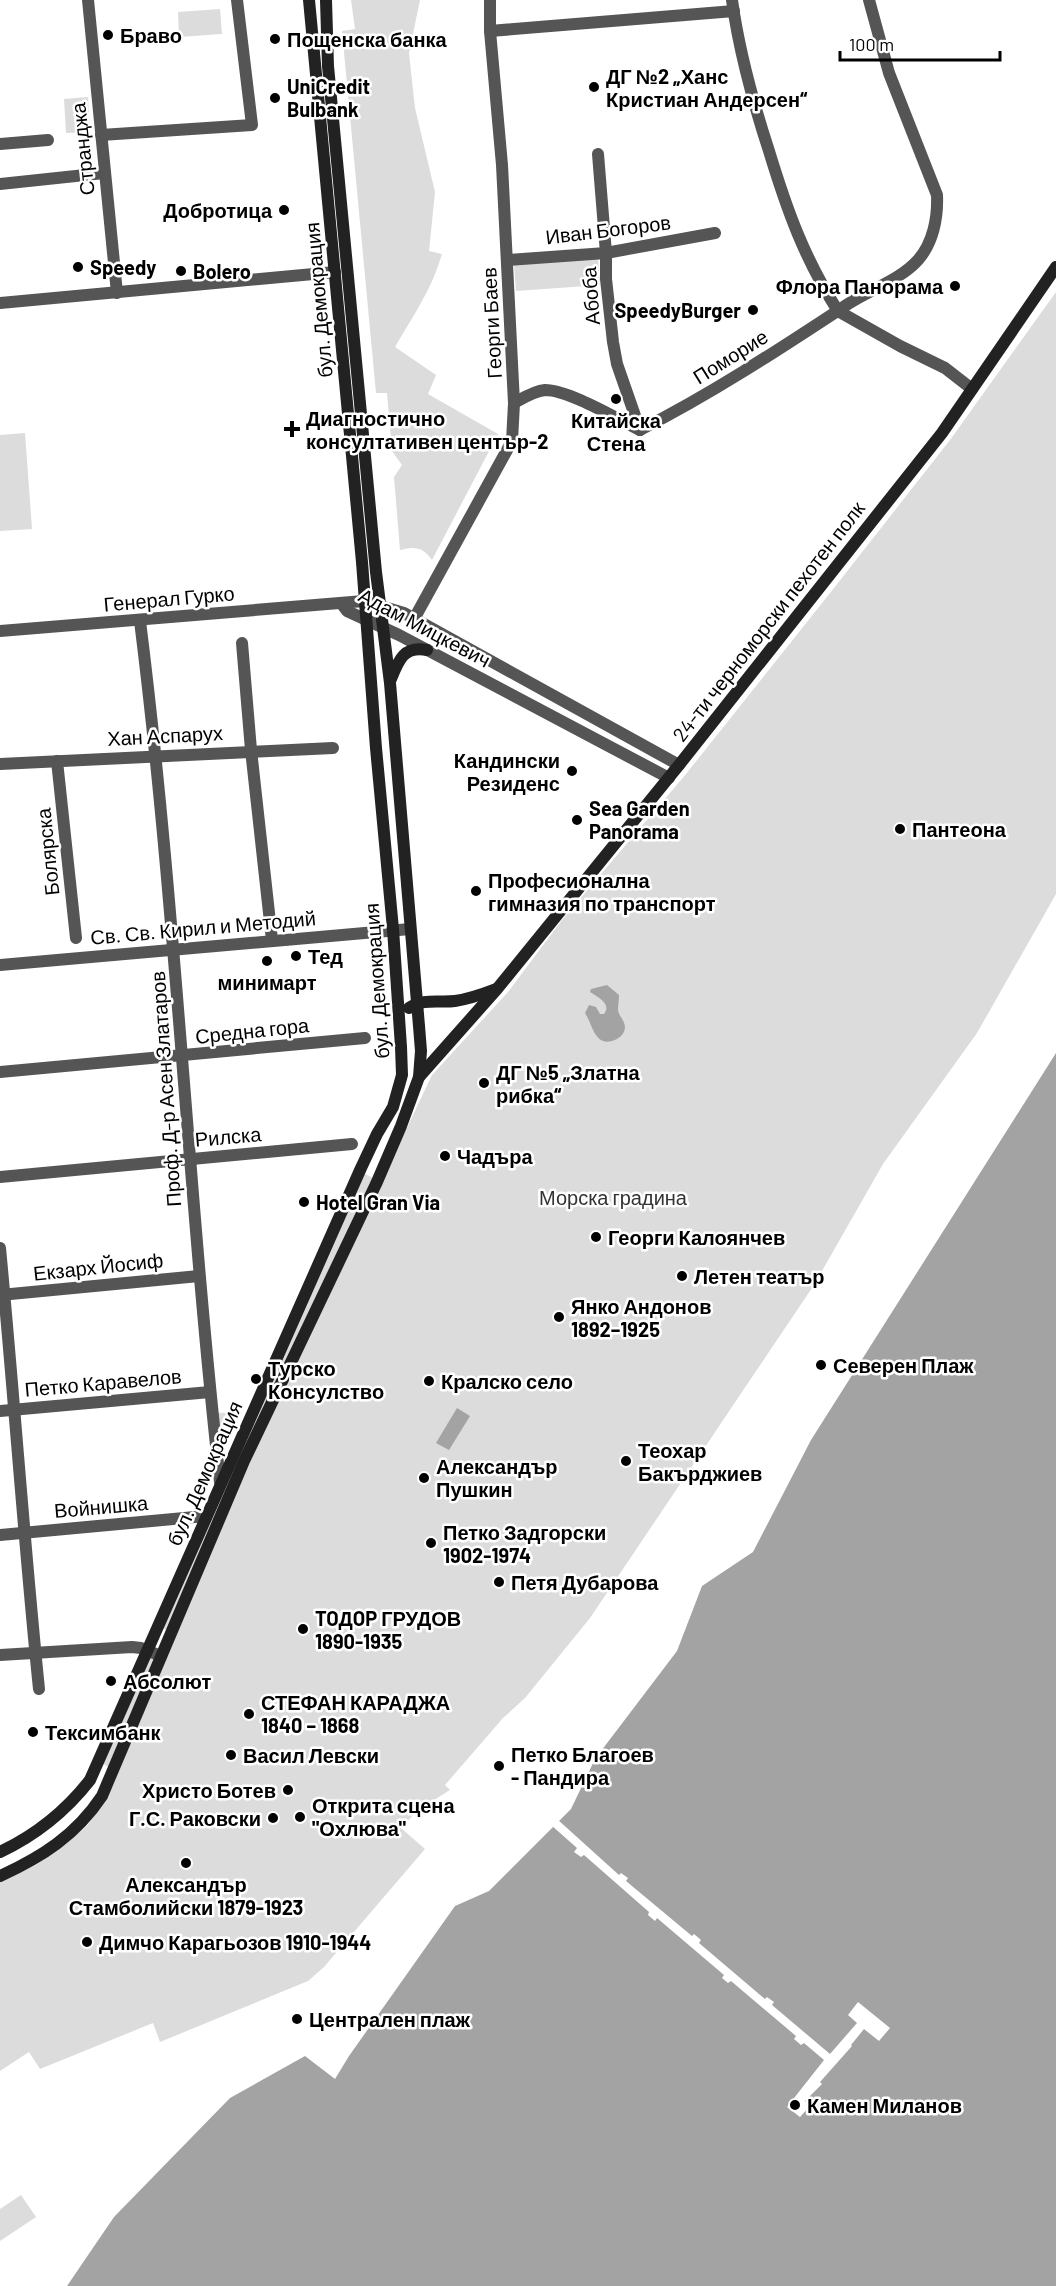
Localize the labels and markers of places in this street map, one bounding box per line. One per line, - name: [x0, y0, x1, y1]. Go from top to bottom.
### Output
- place label: Браво: [120, 23, 182, 47]
- place label: Пощенска банка: [287, 27, 447, 51]
- marker: Браво: [101, 28, 115, 42]
- marker: Пощенска банка: [268, 32, 282, 46]
- place label: ДГ №2 „Ханс Кристиан Андерсен“: [606, 64, 808, 111]
- place label: UniCredit Bulbank: [287, 74, 370, 121]
- marker: ДГ №2 „Ханс Кристиан Андерсен“: [587, 80, 601, 94]
- marker: UniCredit Bulbank: [268, 91, 282, 105]
- place label: Добротица: [163, 198, 273, 222]
- marker: Добротица: [277, 203, 291, 217]
- place label: Speedy: [90, 255, 156, 279]
- place label: Bolero: [193, 259, 251, 283]
- marker: Speedy: [71, 260, 85, 274]
- marker: Bolero: [174, 264, 188, 278]
- place label: Флора Панорама: [776, 274, 944, 298]
- marker: Флора Панорама: [948, 279, 962, 293]
- place label: SpeedyBurger: [614, 298, 741, 322]
- marker: SpeedyBurger: [746, 303, 760, 317]
- marker: Китайска Стена: [609, 392, 623, 406]
- place label: Диагностично консултативен център-2: [306, 406, 548, 453]
- place label: Китайска Стена: [571, 408, 662, 455]
- marker: Диагностично консултативен център-2: [283, 420, 301, 438]
- place label: Кандински Резиденс: [454, 748, 560, 795]
- marker: Кандински Резиденс: [565, 764, 579, 778]
- place label: Sea Garden Panorama: [589, 796, 690, 843]
- marker: Sea Garden Panorama: [570, 813, 584, 827]
- place label: Пантеона: [912, 817, 1007, 841]
- marker: Пантеона: [893, 822, 907, 836]
- place label: Професионална гимназия по транспорт: [488, 868, 716, 915]
- marker: Професионална гимназия по транспорт: [469, 884, 483, 898]
- place label: Тед: [308, 944, 343, 968]
- marker: Тед: [289, 949, 303, 963]
- marker: минимарт: [260, 954, 274, 968]
- place label: минимарт: [218, 970, 317, 994]
- place label: ДГ №5 „Златна рибка“: [496, 1060, 641, 1107]
- marker: ДГ №5 „Златна рибка“: [477, 1076, 491, 1090]
- place label: Чадъра: [457, 1144, 533, 1168]
- marker: Чадъра: [438, 1149, 452, 1163]
- place label: Hotel Gran Via: [316, 1190, 440, 1214]
- marker: Hotel Gran Via: [297, 1195, 311, 1209]
- place label: Георги Калоянчев: [608, 1225, 785, 1249]
- marker: Георги Калоянчев: [589, 1230, 603, 1244]
- place label: Летен театър: [694, 1264, 825, 1288]
- marker: Летен театър: [675, 1269, 689, 1283]
- place label: Янко Андонов 1892–1925: [571, 1294, 711, 1341]
- marker: Янко Андонов 1892–1925: [552, 1310, 566, 1324]
- place label: Северен Плаж: [833, 1353, 974, 1377]
- place label: Турско Консулство: [268, 1356, 384, 1403]
- marker: Северен Плаж: [814, 1358, 828, 1372]
- place label: Кралско село: [441, 1369, 573, 1393]
- marker: Турско Консулство: [249, 1372, 263, 1386]
- marker: Кралско село: [422, 1374, 436, 1388]
- place label: Теохар Бакърджиев: [638, 1438, 762, 1485]
- place label: Александър Пушкин: [436, 1454, 558, 1501]
- marker: Теохар Бакърджиев: [619, 1454, 633, 1468]
- marker: Александър Пушкин: [417, 1471, 431, 1485]
- place label: Петко Задгорски 1902-1974: [443, 1520, 606, 1567]
- marker: Петко Задгорски 1902-1974: [424, 1536, 438, 1550]
- place label: Петя Дубарова: [511, 1570, 659, 1594]
- marker: Петя Дубарова: [492, 1575, 506, 1589]
- place label: TOДOP ГРУДОВ 1890-1935: [315, 1606, 461, 1653]
- marker: TOДOP ГРУДОВ 1890-1935: [296, 1622, 310, 1636]
- place label: Абсолют: [123, 1669, 211, 1693]
- marker: Абсолют: [104, 1674, 118, 1688]
- place label: СТЕФАН КАРАДЖА 1840 – 1868: [261, 1690, 450, 1737]
- marker: СТЕФАН КАРАДЖА 1840 – 1868: [242, 1707, 256, 1721]
- place label: Тексимбанк: [45, 1720, 162, 1744]
- marker: Тексимбанк: [26, 1725, 40, 1739]
- place label: Петко Благоев - Пандира: [511, 1742, 654, 1789]
- place label: Васил Левски: [243, 1743, 379, 1767]
- marker: Васил Левски: [224, 1748, 238, 1762]
- marker: Петко Благоев - Пандира: [492, 1759, 506, 1773]
- place label: Христо Ботев: [142, 1778, 276, 1802]
- marker: Христо Ботев: [281, 1783, 295, 1797]
- place label: Открита сцена "Охлюва": [312, 1793, 455, 1840]
- place label: Г.С. Раковски: [129, 1806, 261, 1830]
- marker: Открита сцена "Охлюва": [293, 1810, 307, 1824]
- marker: Г.С. Раковски: [266, 1811, 280, 1825]
- marker: Александър Стамболийски 1879-1923: [179, 1856, 193, 1870]
- place label: Александър Стамболийски 1879-1923: [69, 1872, 303, 1919]
- place label: Димчо Карагьозов 1910-1944: [99, 1930, 371, 1954]
- marker: Димчо Карагьозов 1910-1944: [80, 1935, 94, 1949]
- place label: Централен плаж: [309, 2007, 471, 2031]
- marker: Централен плаж: [290, 2012, 304, 2026]
- place label: Камен Миланов: [807, 2093, 962, 2117]
- marker: Камен Миланов: [788, 2098, 802, 2112]

